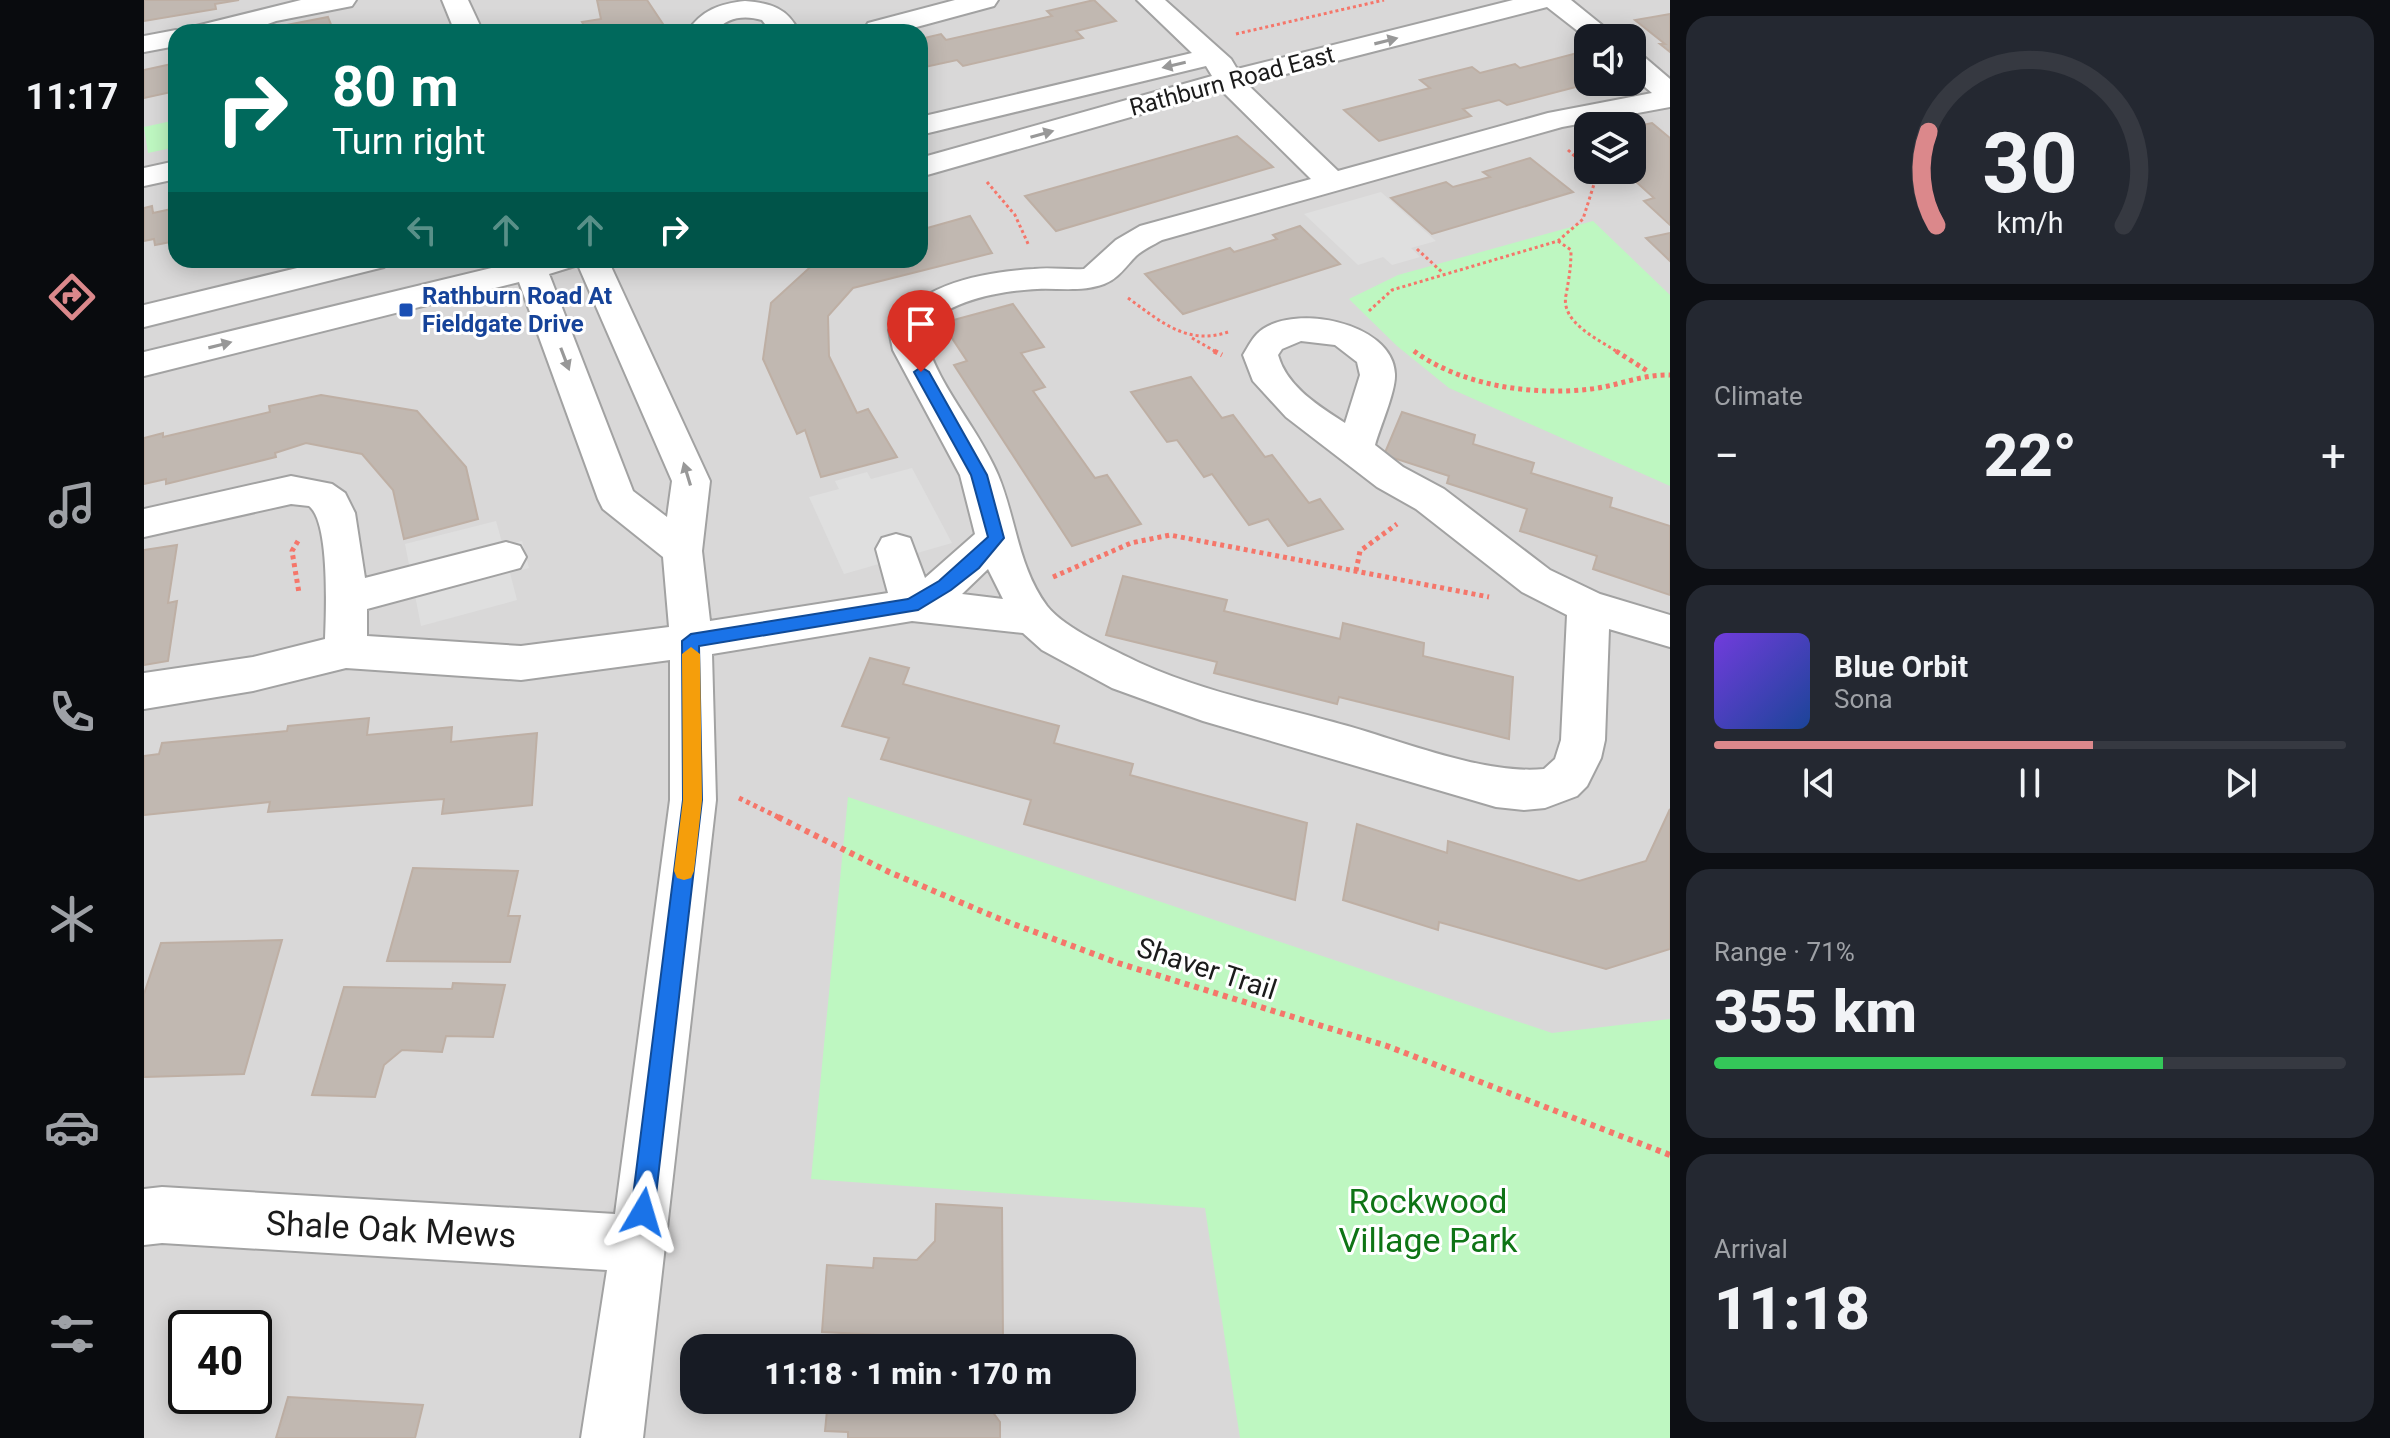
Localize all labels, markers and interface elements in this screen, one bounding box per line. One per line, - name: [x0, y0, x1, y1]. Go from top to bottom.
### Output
- map controls: [1574, 24, 1646, 184]
- button: sound: [1574, 24, 1646, 96]
- one-way arrow: [1373, 34, 1398, 46]
- street label: Rathburn Road East: [1127, 40, 1338, 122]
- text: 80 m: [332, 54, 459, 120]
- icon: right: [200, 56, 304, 160]
- one-way arrow: [1161, 59, 1186, 72]
- text: 11:17: [26, 76, 118, 118]
- button: layers: [1574, 112, 1646, 184]
- text: 30: [1982, 115, 2078, 212]
- text: Turn right: [332, 121, 485, 163]
- one-way arrow: [1031, 127, 1055, 140]
- text: km/h: [1996, 206, 2064, 240]
- icon: left: [400, 208, 444, 252]
- icon: ahead: [484, 208, 528, 252]
- icon: ahead: [568, 208, 612, 252]
- icon: right: [652, 208, 696, 252]
- icon: directions: [44, 269, 100, 325]
- place label: Rathburn Road At Fieldgate Drive: [422, 282, 612, 338]
- pin: [887, 290, 955, 372]
- marker: Rathburn Road At Fieldgate Drive: [397, 301, 415, 319]
- icon: arrive: [899, 302, 943, 346]
- one-way arrow: [207, 338, 232, 351]
- one-way arrow: [559, 347, 572, 371]
- text: Climate: [1714, 381, 1803, 411]
- text: 22°: [1984, 420, 2077, 491]
- text: −: [1714, 430, 1739, 482]
- text: +: [2321, 430, 2346, 482]
- one-way arrow: [680, 462, 693, 486]
- icon: music: [44, 477, 100, 533]
- text: Blue Orbit: [1834, 649, 1968, 684]
- icon: phone: [44, 684, 100, 740]
- text: Sona: [1834, 684, 1893, 714]
- icon: previous: [1797, 761, 1841, 805]
- icon: pause: [2008, 761, 2052, 805]
- icon: next: [2219, 761, 2263, 805]
- icon: climate: [44, 891, 100, 947]
- street label: Shaver Trail: [1133, 930, 1281, 1007]
- text: Range · 71%: [1714, 937, 1855, 967]
- text: 355 km: [1714, 976, 1917, 1047]
- icon: car: [44, 1099, 100, 1155]
- position arrow: [601, 1170, 685, 1254]
- park label: Rockwood Village Park: [1338, 1181, 1518, 1260]
- street label: Shale Oak Mews: [265, 1202, 517, 1256]
- text: Arrival: [1714, 1234, 1788, 1264]
- text: 11:18: [1714, 1273, 1870, 1344]
- icon: filters: [44, 1306, 100, 1362]
- speed limit sign: 40: [168, 1310, 272, 1414]
- text: 11:18 · 1 min · 170 m: [764, 1356, 1052, 1391]

